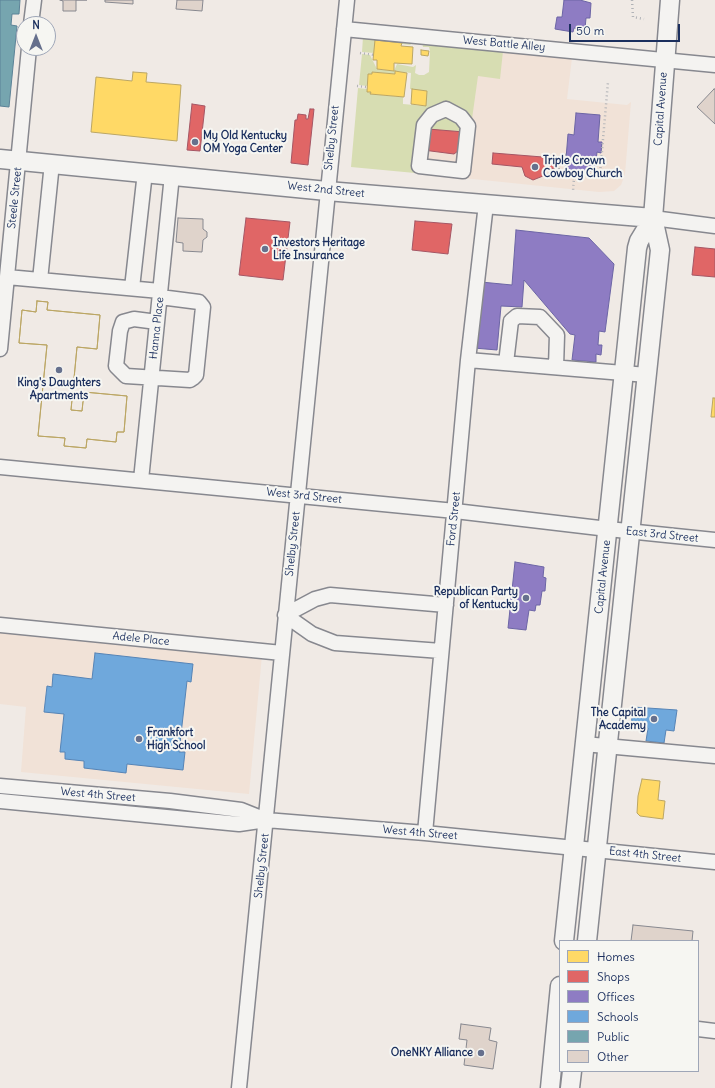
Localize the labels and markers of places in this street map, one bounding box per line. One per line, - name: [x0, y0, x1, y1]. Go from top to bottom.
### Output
- place label: My Old Kentucky OM Yoga Center: [203, 129, 287, 155]
- marker: My Old Kentucky OM Yoga Center: [190, 137, 200, 147]
- place label: Triple Crown Cowboy Church: [543, 154, 622, 180]
- marker: Triple Crown Cowboy Church: [530, 162, 540, 172]
- place label: Investors Heritage Life Insurance: [273, 236, 365, 262]
- marker: Investors Heritage Life Insurance: [260, 244, 270, 254]
- marker: King's Daughters Apartments: [54, 365, 64, 375]
- place label: King's Daughters Apartments: [17, 376, 101, 402]
- place label: Republican Party of Kentucky: [434, 585, 518, 611]
- marker: Republican Party of Kentucky: [521, 593, 531, 603]
- place label: The Capital Academy: [591, 706, 646, 732]
- marker: The Capital Academy: [649, 714, 659, 724]
- place label: Frankfort High School: [147, 726, 205, 752]
- marker: Frankfort High School: [134, 734, 144, 744]
- place label: OneNKY Alliance: [391, 1046, 473, 1060]
- marker: OneNKY Alliance: [476, 1048, 486, 1058]

